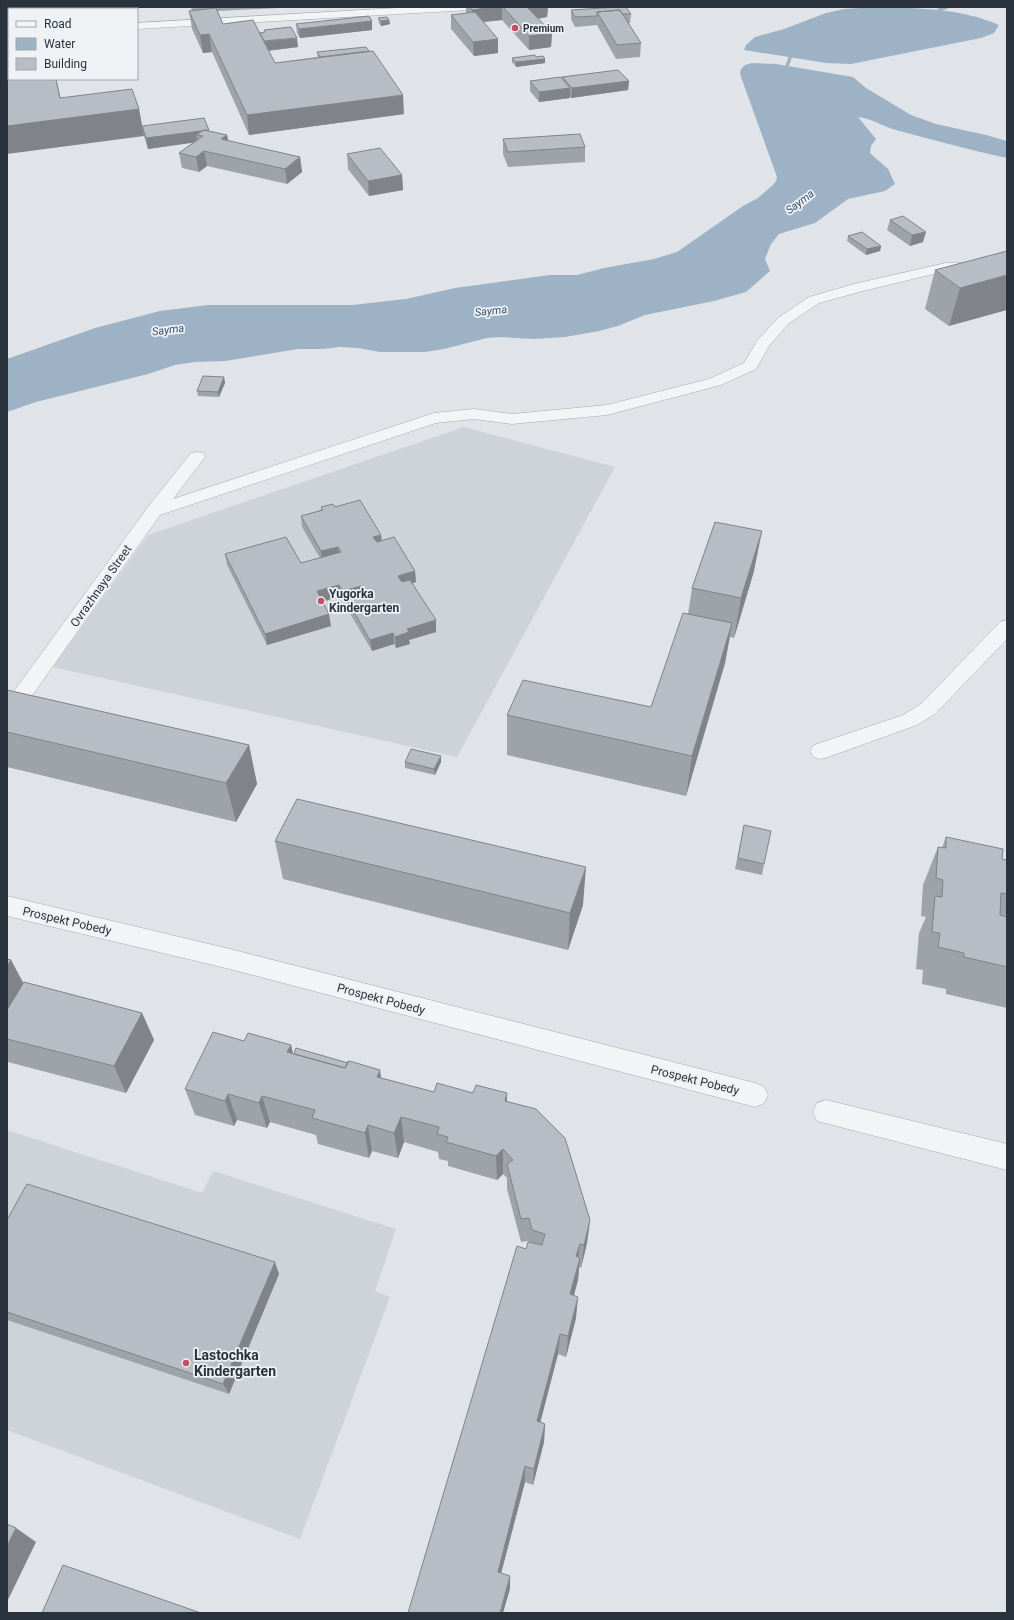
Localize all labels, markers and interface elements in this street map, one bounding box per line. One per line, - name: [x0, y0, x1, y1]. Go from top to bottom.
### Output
- legend: [8, 8, 138, 80]
- text: Road: [44, 17, 72, 31]
- marker: Premium: [510, 23, 520, 33]
- place label: Premium: [523, 23, 564, 34]
- text: Water: [44, 37, 75, 51]
- text: Building: [44, 57, 87, 71]
- water label: Sayma: [783, 187, 817, 217]
- water label: Sayma: [474, 303, 508, 319]
- water label: Sayma: [151, 322, 185, 338]
- street label: Ovrazhnaya Street: [68, 542, 135, 630]
- place label: Yugorka Kindergarten: [329, 587, 400, 615]
- marker: Yugorka Kindergarten: [316, 596, 326, 606]
- street label: Prospekt Pobedy: [21, 904, 113, 938]
- street label: Prospekt Pobedy: [335, 981, 427, 1018]
- street label: Prospekt Pobedy: [649, 1062, 741, 1098]
- place label: Lastochka Kindergarten: [194, 1347, 276, 1379]
- marker: Lastochka Kindergarten: [181, 1358, 191, 1368]

